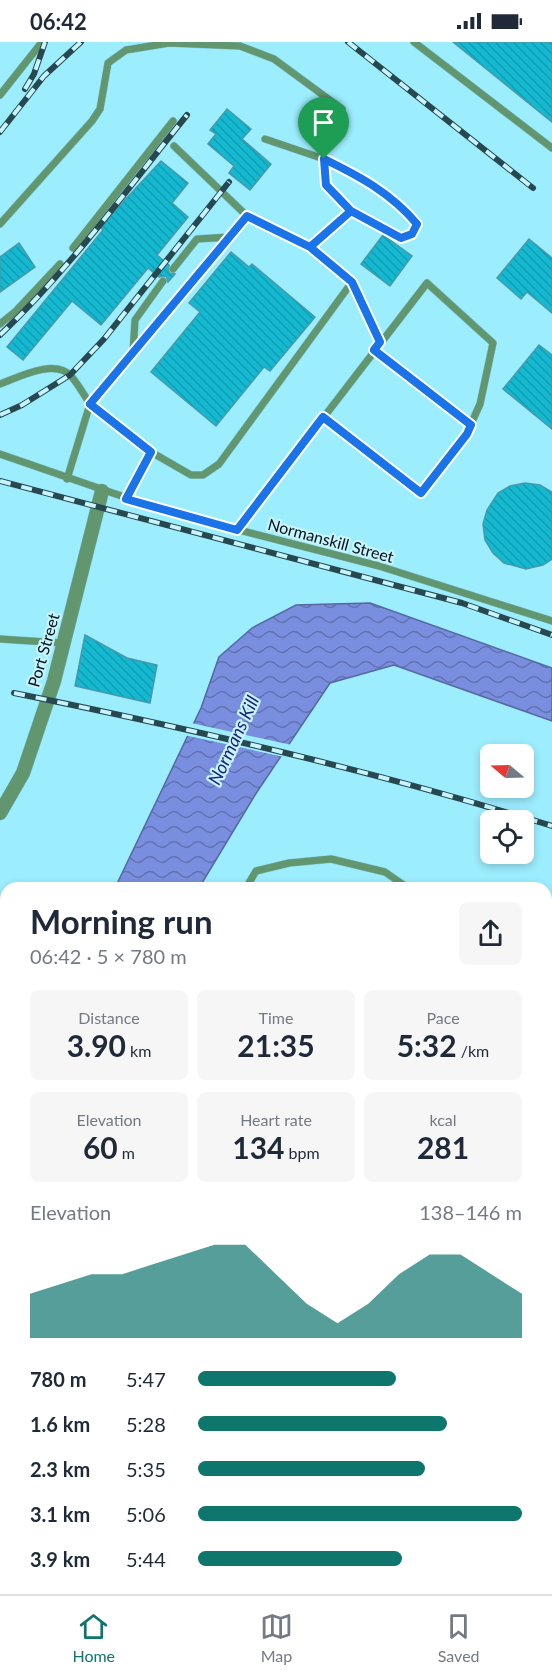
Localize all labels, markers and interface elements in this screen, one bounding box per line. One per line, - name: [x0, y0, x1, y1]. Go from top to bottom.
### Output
- text: 06:42: [30, 8, 87, 35]
- pin: [298, 97, 349, 159]
- icon: arrive: [307, 106, 340, 139]
- street label: Normanskill Street: [266, 514, 396, 566]
- street label: Port Street: [23, 611, 63, 689]
- water label: Normans Kill: [203, 692, 263, 788]
- north arrow: [480, 744, 534, 798]
- map controls: [480, 744, 534, 864]
- button: locate: [480, 810, 534, 864]
- text: Morning run: [30, 901, 213, 941]
- button: share: [459, 902, 522, 965]
- text: 06:42 · 5 × 780 m: [30, 944, 187, 968]
- text: Distance: [78, 1008, 140, 1027]
- text: Time: [259, 1008, 293, 1027]
- text: Pace: [426, 1008, 460, 1027]
- text: 3.90: [67, 1027, 126, 1063]
- text: 21:35: [237, 1027, 315, 1063]
- text: 5:32: [397, 1027, 457, 1063]
- text: km: [126, 1041, 151, 1060]
- text: /km: [457, 1041, 489, 1060]
- text: Elevation: [77, 1110, 142, 1129]
- text: Heart rate: [240, 1110, 312, 1129]
- text: kcal: [429, 1110, 457, 1129]
- text: 60: [83, 1129, 118, 1165]
- text: 134: [232, 1129, 285, 1165]
- text: 281: [417, 1129, 469, 1165]
- text: m: [118, 1143, 135, 1162]
- text: bpm: [285, 1143, 320, 1162]
- text: Elevation: [30, 1200, 111, 1224]
- text: 138–146 m: [419, 1200, 522, 1224]
- text: 780 m: [30, 1367, 86, 1391]
- text: 5:47: [126, 1367, 166, 1391]
- text: 1.6 km: [30, 1412, 90, 1436]
- text: 5:28: [126, 1412, 166, 1436]
- text: 2.3 km: [30, 1457, 90, 1481]
- text: 5:35: [126, 1457, 166, 1481]
- text: 3.1 km: [30, 1502, 90, 1526]
- text: 5:06: [126, 1502, 166, 1526]
- text: 3.9 km: [30, 1547, 90, 1571]
- text: 5:44: [126, 1547, 166, 1571]
- tab: Home: [72, 1610, 115, 1665]
- tab: Map: [260, 1610, 293, 1665]
- tab: Saved: [438, 1610, 480, 1665]

